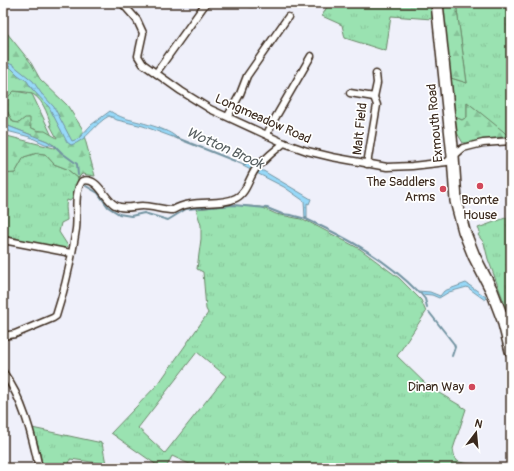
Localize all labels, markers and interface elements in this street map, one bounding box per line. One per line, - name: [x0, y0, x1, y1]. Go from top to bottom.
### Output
- street label: Exmouth Road: [424, 83, 446, 163]
- street label: Longmeadow Road: [212, 91, 314, 147]
- street label: Malt Field: [349, 102, 371, 156]
- water label: Wotton Brook: [184, 123, 267, 173]
- place label: The Saddlers Arms: [366, 174, 435, 205]
- marker: Bronte House: [475, 181, 485, 191]
- marker: The Saddlers Arms: [438, 184, 448, 194]
- place label: Bronte House: [461, 192, 499, 223]
- place label: Dinan Way: [408, 379, 464, 395]
- marker: Dinan Way: [467, 382, 477, 392]
- north arrow: [456, 413, 496, 453]
- text: N: [473, 417, 485, 431]

